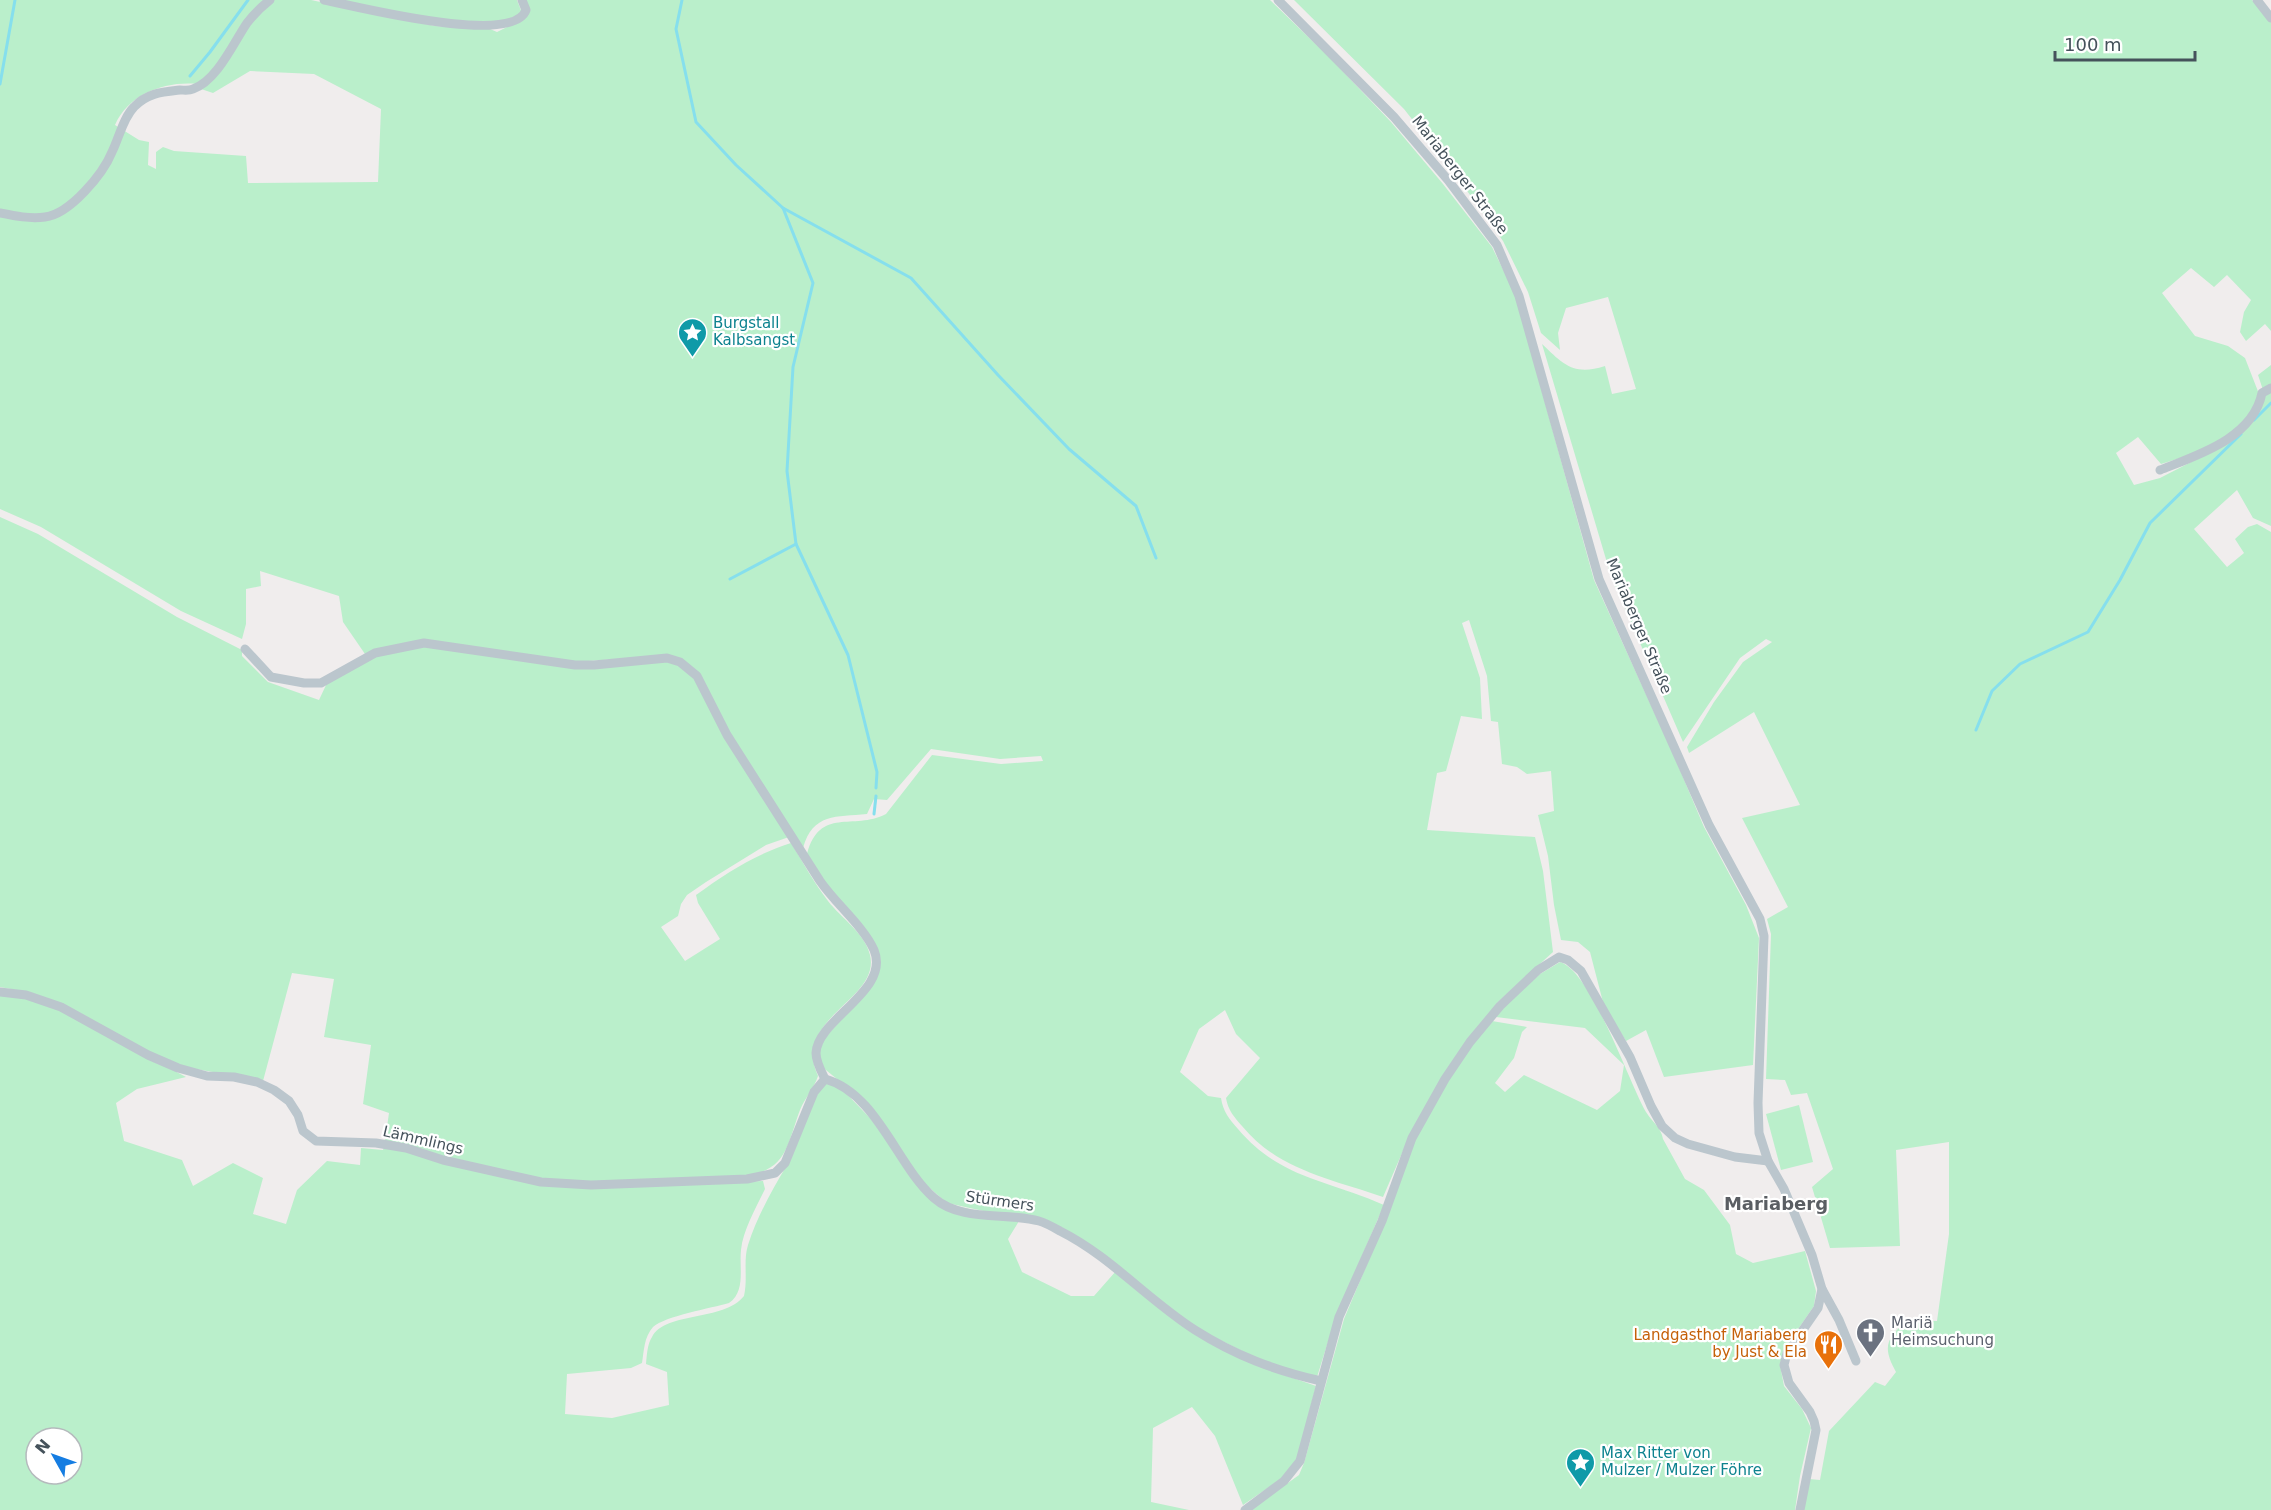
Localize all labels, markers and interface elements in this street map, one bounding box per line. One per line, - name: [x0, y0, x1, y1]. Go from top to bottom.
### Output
- scale bar: [2055, 24, 2194, 62]
- text: 100 m: [2064, 34, 2122, 55]
- street label: Mariaberger Straße: [1408, 112, 1512, 238]
- place label: Burgstall Kalbsangst: [713, 314, 795, 349]
- place icon: Burgstall Kalbsangst: [676, 316, 708, 358]
- street label: Mariaberger Straße: [1602, 556, 1676, 696]
- street label: Lämmlings: [381, 1122, 465, 1158]
- street label: Stürmers: [965, 1187, 1035, 1215]
- district label: Mariaberg: [1724, 1193, 1828, 1214]
- place label: Mariä Heimsuchung: [1891, 1314, 1994, 1349]
- church icon: Mariä Heimsuchung: [1854, 1316, 1886, 1358]
- place label: Landgasthof Mariaberg by Just & Ela: [1633, 1326, 1807, 1361]
- restaurant icon: Landgasthof Mariaberg by Just & Ela: [1812, 1328, 1844, 1370]
- north arrow: [24, 1426, 84, 1486]
- text: N: [31, 1435, 54, 1458]
- place label: Max Ritter von Mulzer / Mulzer Föhre: [1601, 1444, 1762, 1479]
- place icon: Max Ritter von Mulzer / Mulzer Föhre: [1564, 1446, 1596, 1488]

